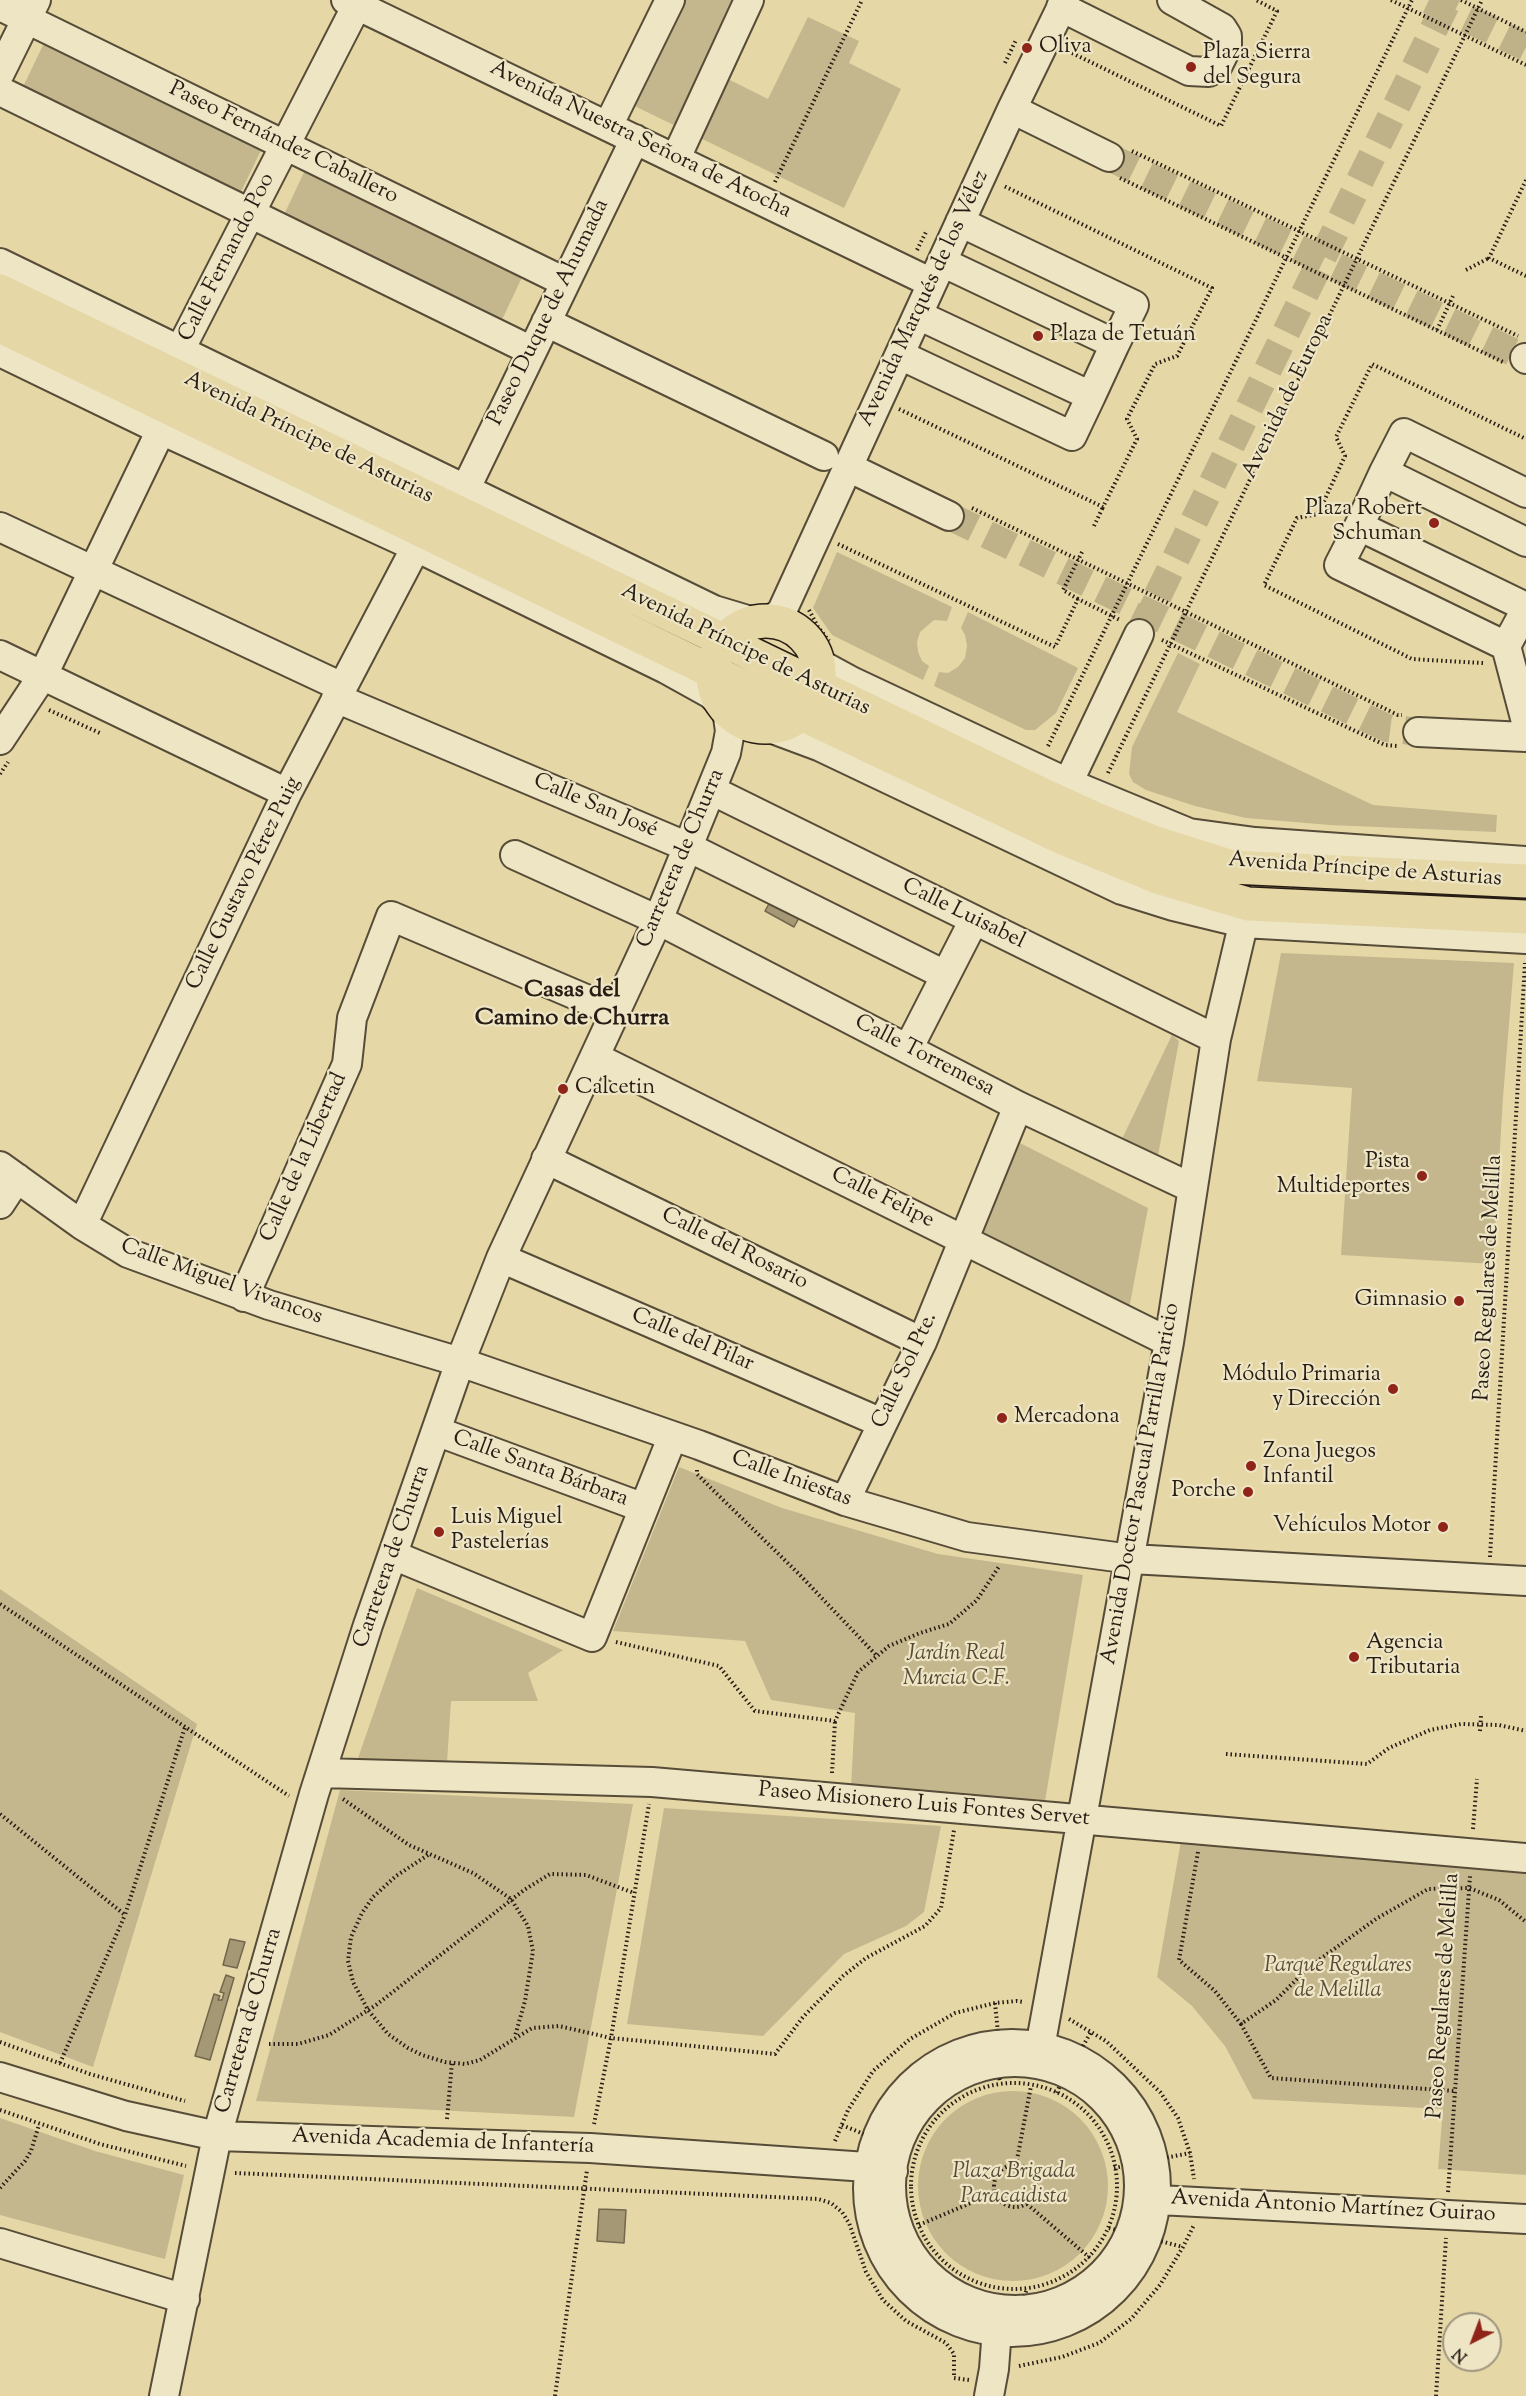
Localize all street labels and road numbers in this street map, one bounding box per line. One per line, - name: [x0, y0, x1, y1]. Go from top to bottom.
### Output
- street label: Avenida Nuestra Señora de Atocha: [485, 56, 795, 226]
- street label: Paseo Fernández Caballero: [164, 77, 402, 211]
- street label: Avenida Marqués de los Vélez: [854, 167, 996, 431]
- street label: Calle Fernando Poo: [174, 169, 282, 347]
- street label: Paseo Duque de Ahumada: [484, 195, 616, 431]
- street label: Avenida de Europa: [1238, 310, 1340, 484]
- street label: Avenida Príncipe de Asturias: [179, 367, 437, 511]
- street label: Avenida Príncipe de Asturias: [616, 579, 874, 723]
- street label: Carretera de Churra: [632, 766, 732, 952]
- street label: Calle San José: [529, 769, 661, 845]
- street label: Calle Gustavo Pérez Puig: [182, 773, 308, 995]
- street label: Avenida Príncipe de Asturias: [1227, 848, 1503, 894]
- street label: Calle Luisabel: [897, 874, 1029, 956]
- street label: Calle Torremesa: [849, 1010, 999, 1104]
- street label: Calle de la Libertad: [256, 1069, 354, 1247]
- street label: Paseo Regulares de Melilla: [1470, 1154, 1510, 1402]
- street label: Calle Felipe: [826, 1163, 938, 1235]
- street label: Calle del Rosario: [656, 1203, 812, 1297]
- street label: Calle Miguel Vivancos: [116, 1234, 326, 1332]
- street label: Avenida Doctor Pascual Parrilla Paricio: [1097, 1301, 1187, 1667]
- street label: Calle del Pilar: [627, 1303, 757, 1379]
- street label: Calle Sol Pte.: [868, 1309, 944, 1433]
- street label: Calle Santa Bárbara: [449, 1426, 631, 1514]
- street label: Calle Iniestas: [727, 1446, 855, 1514]
- street label: Carretera de Churra: [349, 1462, 437, 1652]
- street label: Paseo Misionero Luis Fontes Servet: [757, 1778, 1091, 1834]
- street label: Paseo Regulares de Melilla: [1423, 1872, 1467, 2120]
- street label: Carretera de Churra: [211, 1925, 289, 2117]
- street label: Avenida Academia de Infantería: [291, 2125, 595, 2161]
- street label: Avenida Antonio Martínez Guirao: [1170, 2186, 1496, 2230]

